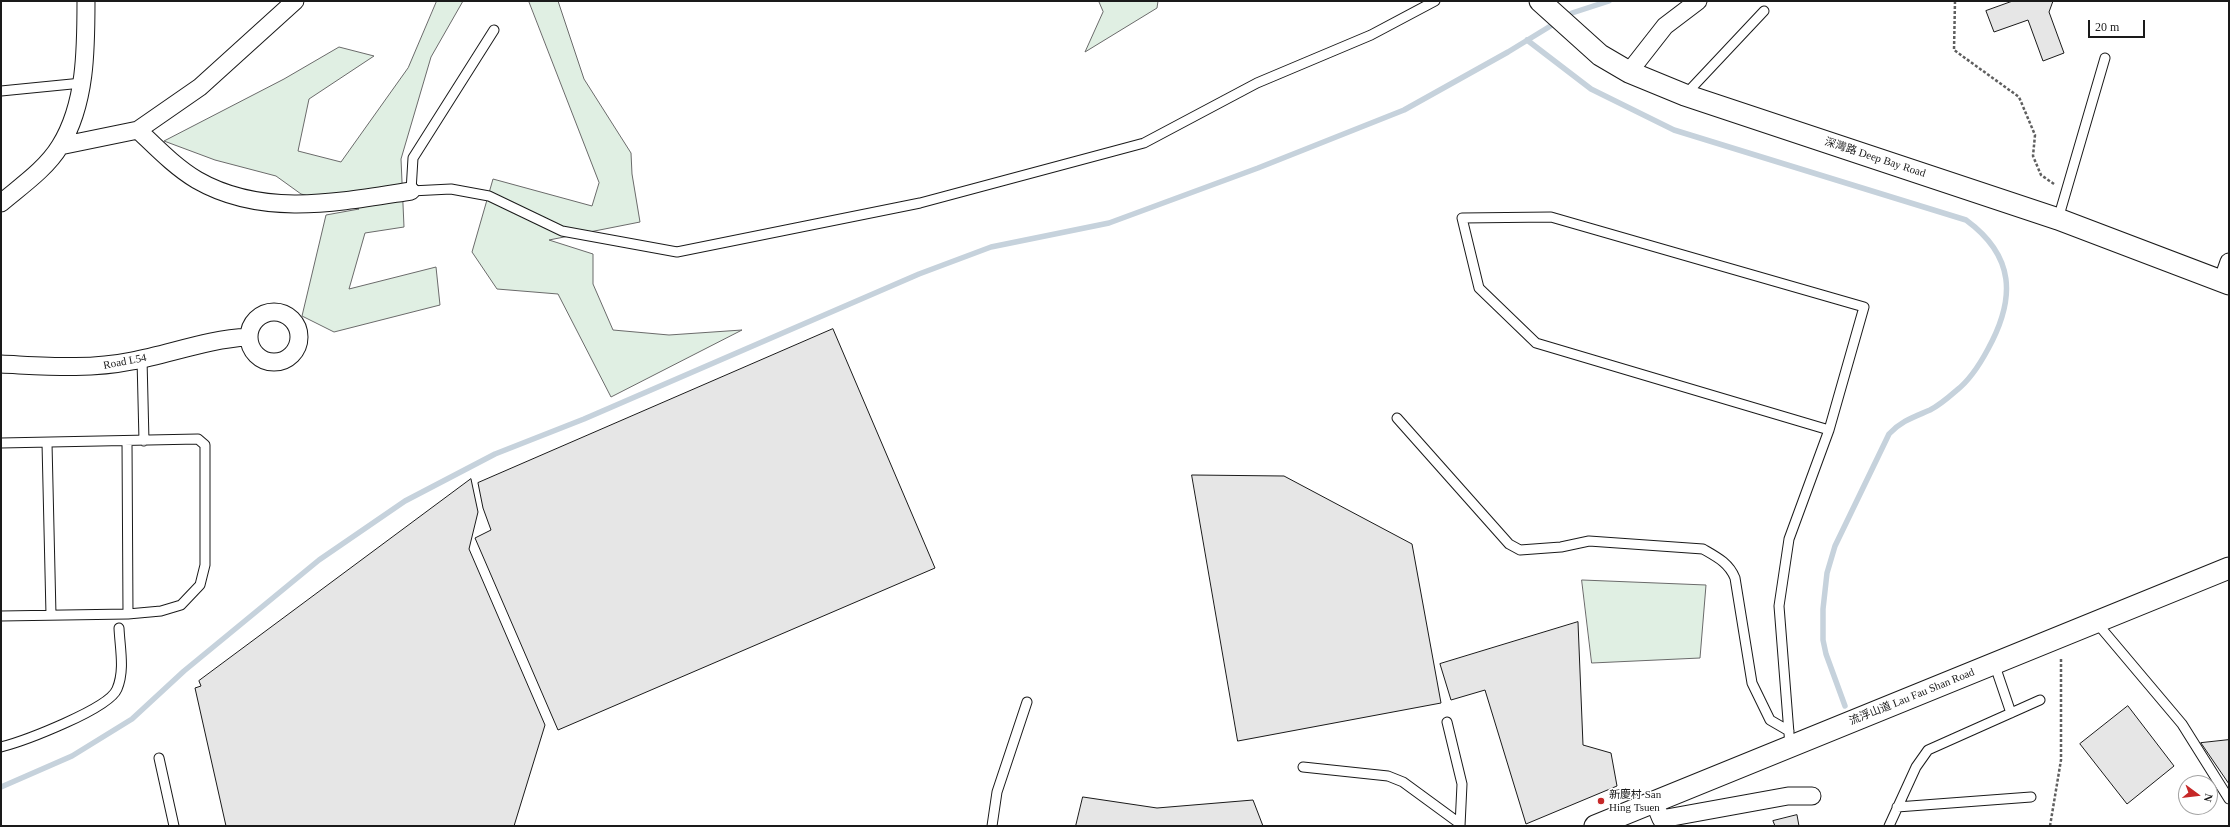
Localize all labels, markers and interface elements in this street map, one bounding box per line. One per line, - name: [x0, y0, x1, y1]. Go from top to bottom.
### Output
- scale bar: [2090, 12, 2147, 38]
- text: 20 m: [2095, 20, 2119, 34]
- street label: 深灣路 Deep Bay Road: [1823, 135, 1927, 181]
- street label: Road L54: [102, 351, 148, 373]
- street label: 流浮山道 Lau Fau Shan Road: [1847, 666, 1977, 728]
- north arrow: [2178, 775, 2218, 815]
- place label: 新慶村 San Hing Tsuen: [1609, 788, 1661, 814]
- text: N: [2202, 792, 2215, 803]
- marker: 新慶村 San Hing Tsuen: [1596, 796, 1606, 806]

